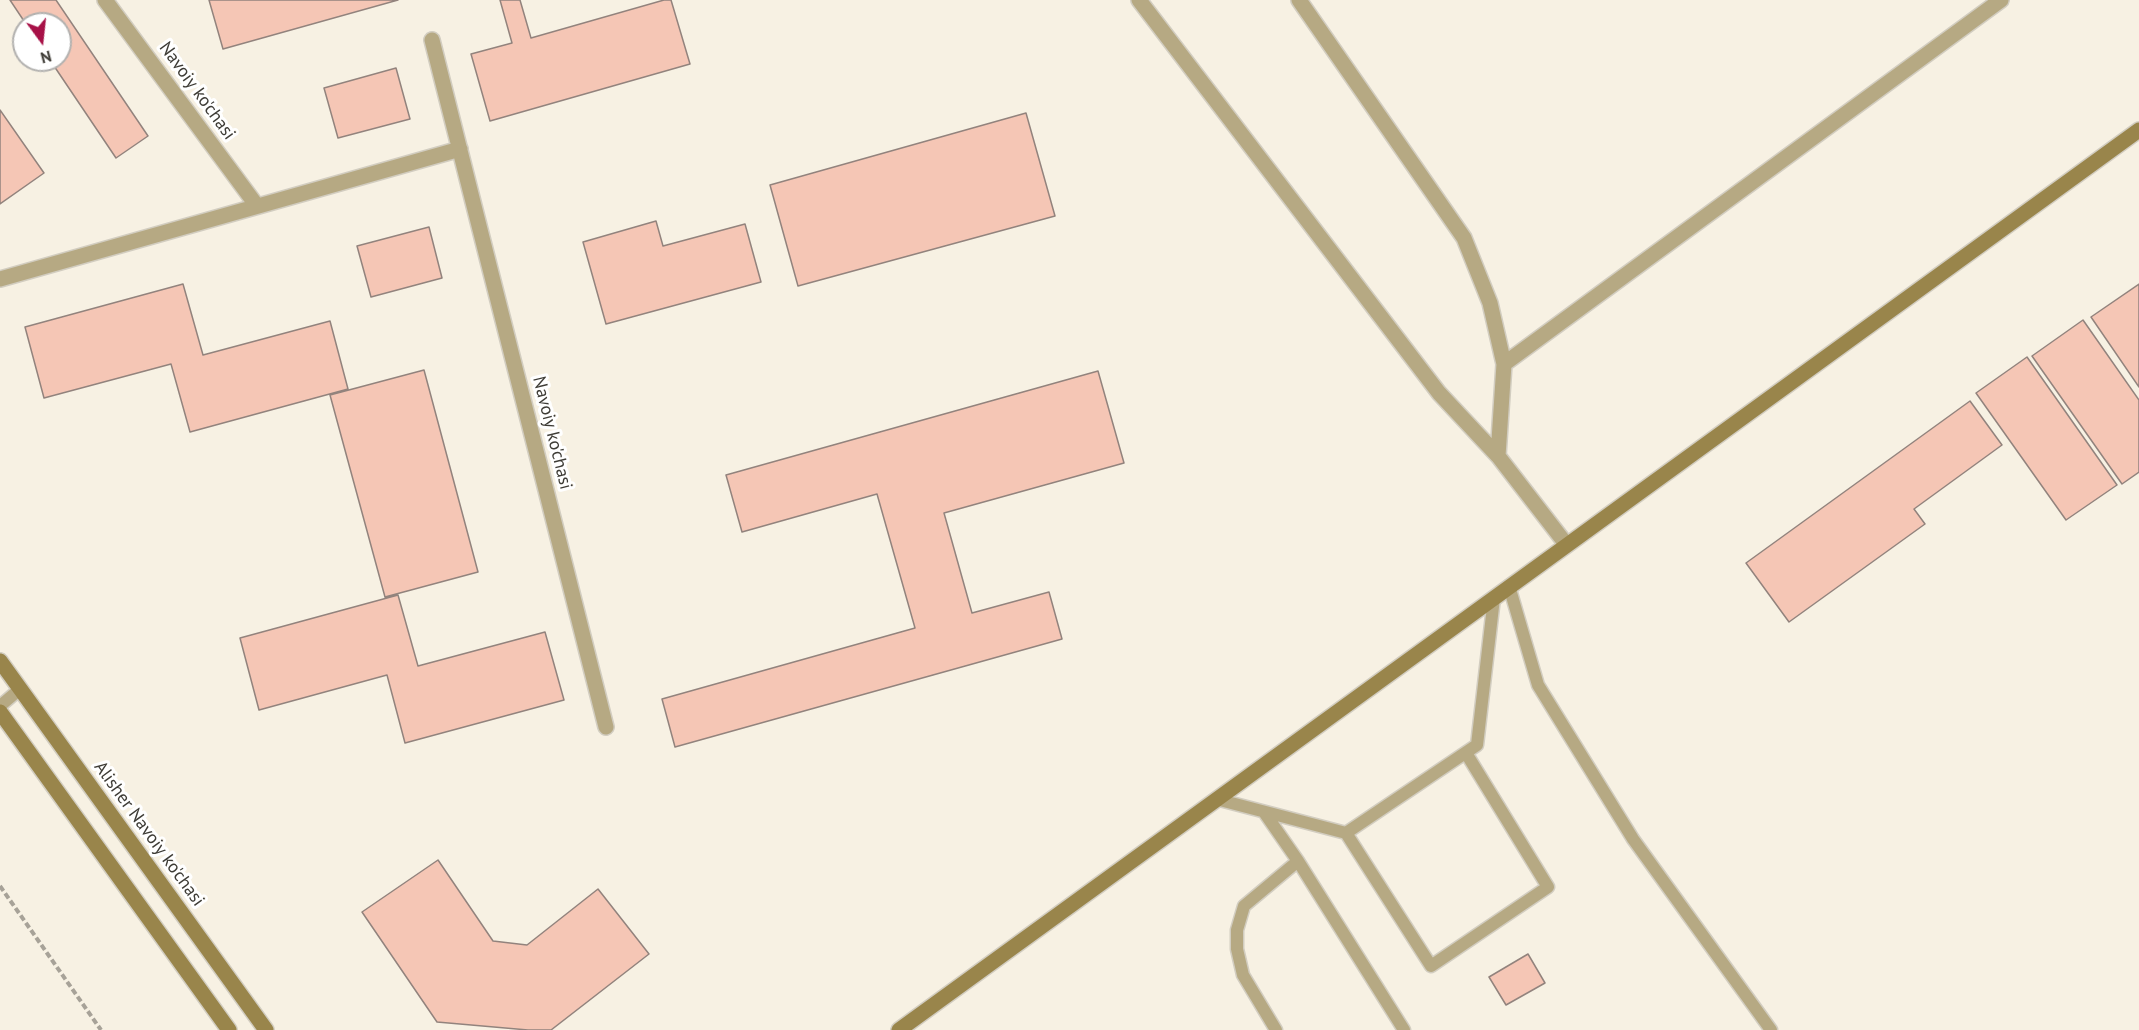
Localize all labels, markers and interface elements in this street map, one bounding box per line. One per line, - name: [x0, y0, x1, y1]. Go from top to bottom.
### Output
- north arrow: [12, 12, 72, 72]
- street label: Navoiy ko'chasi: [154, 38, 240, 144]
- text: N: [38, 46, 54, 68]
- street label: Navoiy ko'chasi: [528, 374, 576, 492]
- street label: Alisher Navoiy ko'chasi: [89, 757, 209, 911]

